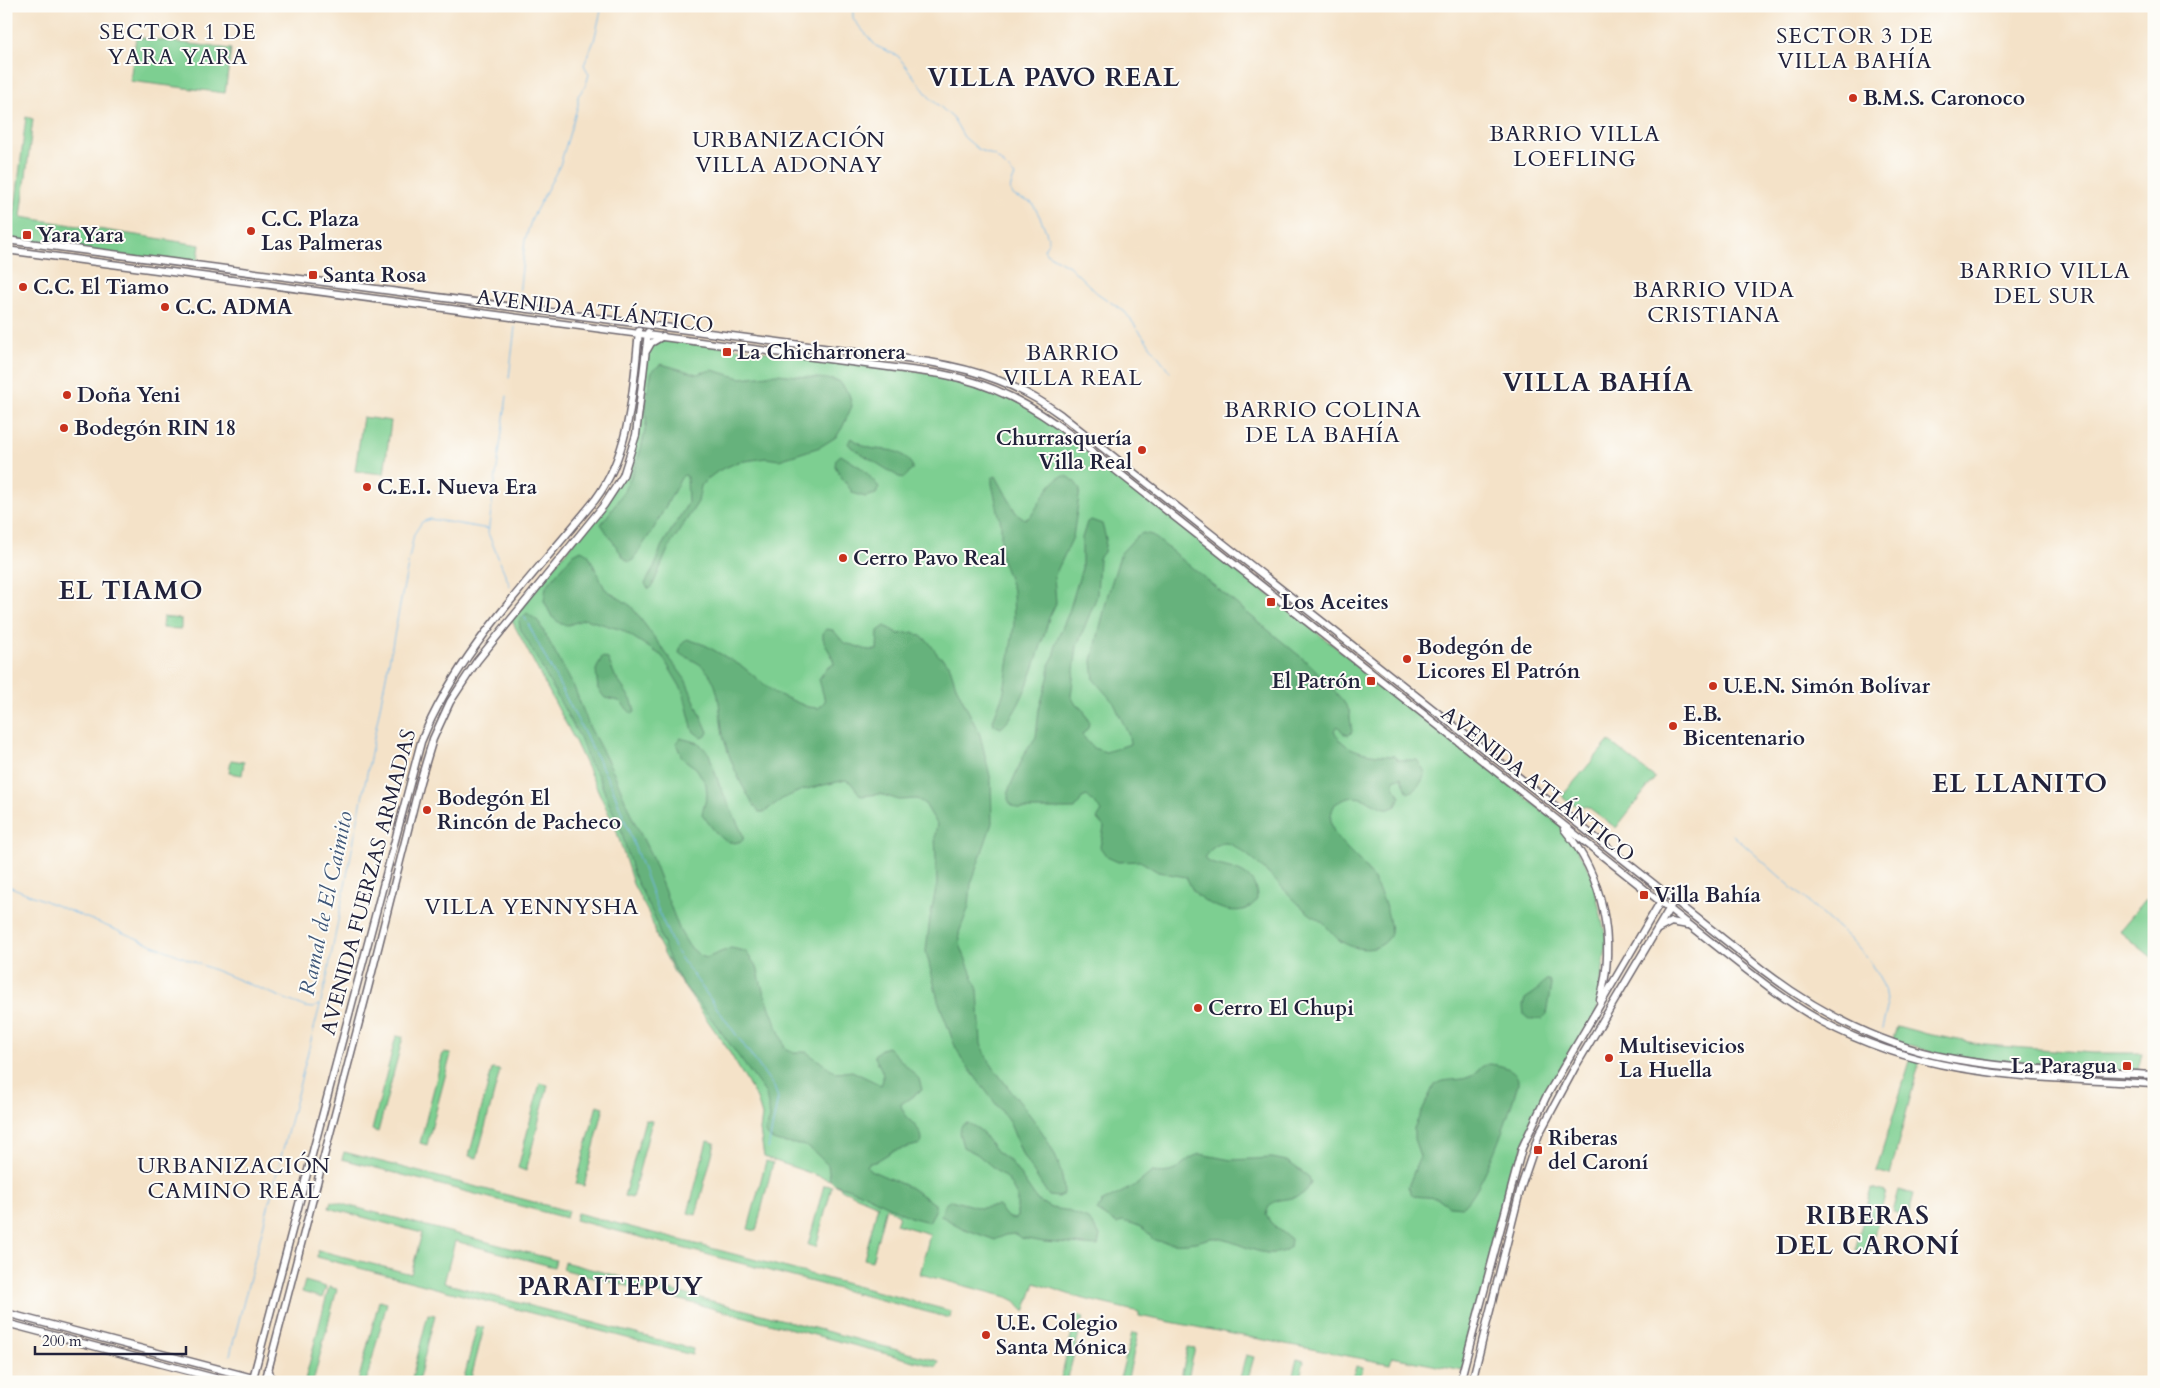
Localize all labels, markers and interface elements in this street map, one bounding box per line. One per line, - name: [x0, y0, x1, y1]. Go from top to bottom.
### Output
- district label: SECTOR 1 DE YARA YARA: [99, 17, 257, 72]
- district label: SECTOR 3 DE VILLA BAHÍA: [1776, 21, 1934, 76]
- district label: VILLA PAVO REAL: [927, 60, 1181, 95]
- place label: B.M.S. Caronoco: [1863, 84, 2025, 113]
- marker: B.M.S. Caronoco: [1847, 92, 1859, 104]
- district label: BARRIO VILLA LOEFLING: [1489, 119, 1661, 174]
- district label: URBANIZACIÓN VILLA ADONAY: [692, 125, 886, 180]
- place label: C.C. Plaza Las Palmeras: [261, 205, 383, 258]
- place label: YaraYara: [37, 221, 125, 250]
- marker: C.C. Plaza Las Palmeras: [245, 225, 257, 237]
- marker: YaraYara: [21, 229, 33, 241]
- district label: BARRIO VILLA DEL SUR: [1959, 256, 2131, 311]
- place label: Santa Rosa: [323, 261, 427, 290]
- marker: Santa Rosa: [307, 269, 319, 281]
- place label: C.C. El Tiamo: [33, 273, 169, 302]
- district label: BARRIO VIDA CRISTIANA: [1633, 275, 1795, 330]
- marker: C.C. El Tiamo: [17, 281, 29, 293]
- street label: AVENIDA ATLÁNTICO: [475, 283, 715, 340]
- place label: C.C. ADMA: [175, 293, 293, 322]
- marker: C.C. ADMA: [159, 301, 171, 313]
- place label: La Chicharronera: [737, 338, 907, 367]
- district label: BARRIO VILLA REAL: [1003, 338, 1143, 393]
- marker: La Chicharronera: [721, 346, 733, 358]
- district label: VILLA BAHÍA: [1502, 365, 1694, 400]
- place label: Doña Yeni: [77, 381, 181, 410]
- marker: Doña Yeni: [61, 389, 73, 401]
- district label: BARRIO COLINA DE LA BAHÍA: [1224, 395, 1422, 450]
- place label: Bodegón RIN 18: [74, 414, 236, 443]
- marker: Bodegón RIN 18: [58, 422, 70, 434]
- place label: Churrasquería Villa Real: [996, 424, 1133, 477]
- marker: Churrasquería Villa Real: [1136, 444, 1148, 456]
- place label: C.E.I. Nueva Era: [377, 473, 538, 502]
- marker: C.E.I. Nueva Era: [361, 481, 373, 493]
- place label: Cerro Pavo Real: [853, 544, 1006, 573]
- marker: Cerro Pavo Real: [837, 552, 849, 564]
- district label: EL TIAMO: [58, 573, 204, 608]
- place label: Los Aceites: [1281, 588, 1389, 617]
- marker: Los Aceites: [1265, 596, 1277, 608]
- place label: Bodegón de Licores El Patrón: [1417, 633, 1581, 686]
- marker: Bodegón de Licores El Patrón: [1401, 653, 1413, 665]
- place label: El Patrón: [1272, 667, 1361, 696]
- place label: U.E.N. Simón Bolívar: [1723, 672, 1931, 701]
- marker: El Patrón: [1365, 675, 1377, 687]
- marker: U.E.N. Simón Bolívar: [1707, 680, 1719, 692]
- street label: AVENIDA ATLÁNTICO: [1435, 699, 1641, 869]
- place label: E.B. Bicentenario: [1683, 700, 1805, 753]
- marker: E.B. Bicentenario: [1667, 720, 1679, 732]
- street label: AVENIDA FUERZAS ARMADAS: [314, 726, 423, 1038]
- district label: EL LLANITO: [1932, 766, 2108, 801]
- place label: Bodegón El Rincón de Pacheco: [437, 784, 621, 837]
- marker: Bodegón El Rincón de Pacheco: [421, 804, 433, 816]
- water label: Ramal de El Caimito: [292, 808, 360, 998]
- place label: Villa Bahía: [1654, 881, 1761, 910]
- marker: Villa Bahía: [1638, 889, 1650, 901]
- district label: VILLA YENNYSHA: [425, 892, 639, 922]
- place label: Cerro El Chupi: [1208, 994, 1354, 1023]
- marker: Cerro El Chupi: [1192, 1002, 1204, 1014]
- place label: Multisevicios La Huella: [1619, 1032, 1745, 1085]
- marker: Multisevicios La Huella: [1603, 1052, 1615, 1064]
- place label: La Paragua: [2011, 1052, 2118, 1081]
- marker: La Paragua: [2121, 1060, 2133, 1072]
- place label: Riberas del Caroní: [1548, 1124, 1649, 1177]
- marker: Riberas del Caroní: [1532, 1144, 1544, 1156]
- district label: URBANIZACIÓN CAMINO REAL: [137, 1151, 331, 1206]
- district label: RIBERAS DEL CARONÍ: [1776, 1198, 1960, 1263]
- district label: PARAITEPUY: [518, 1269, 704, 1304]
- place label: U.E. Colegio Santa Mónica: [996, 1309, 1128, 1362]
- scale bar: [35, 1323, 186, 1355]
- marker: U.E. Colegio Santa Mónica: [980, 1329, 992, 1341]
- text: 200 m: [42, 1331, 82, 1351]

